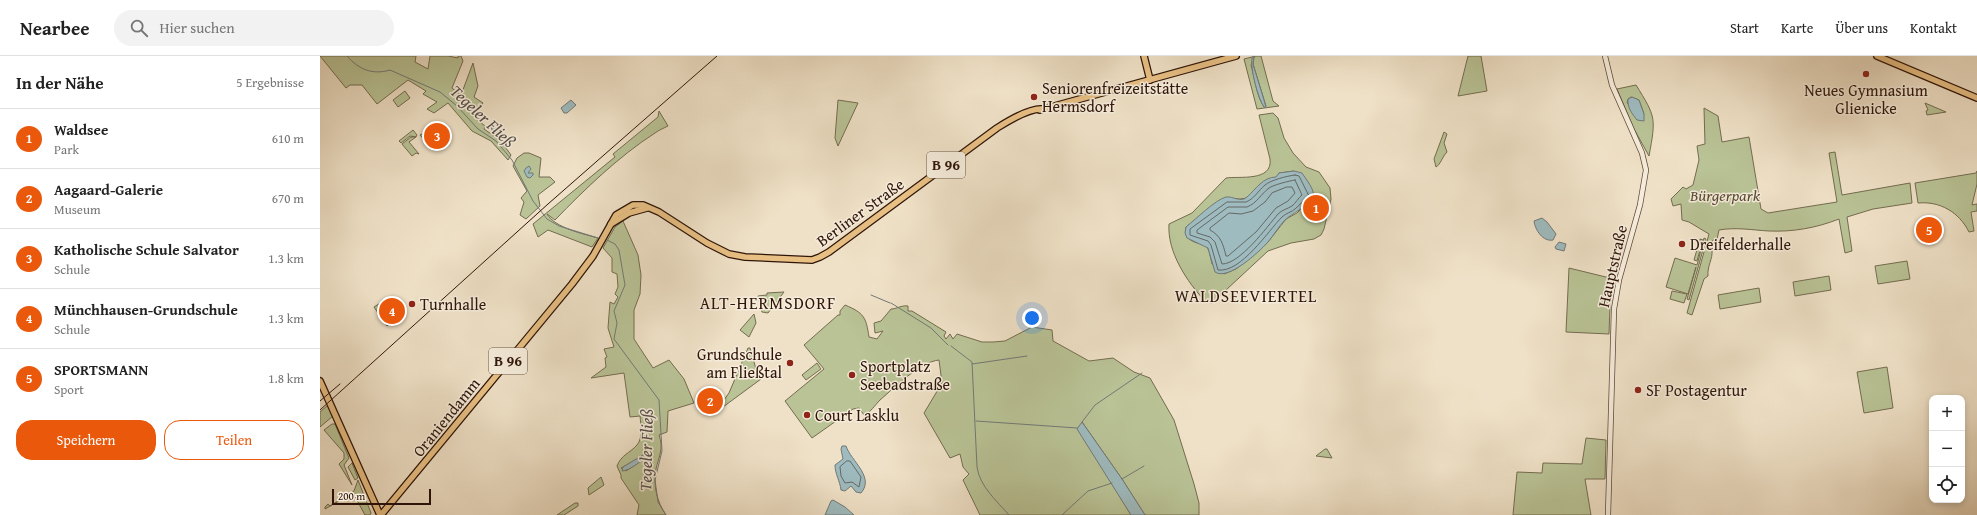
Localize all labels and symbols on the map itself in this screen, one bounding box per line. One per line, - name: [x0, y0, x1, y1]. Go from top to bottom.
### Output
- marker: Neues Gymnasium Glienicke: [1861, 69, 1871, 79]
- place label: Seniorenfreizeitstätte Hermsdorf: [1042, 76, 1188, 118]
- water label: Tegeler Fließ: [445, 78, 522, 153]
- place label: Neues Gymnasium Glienicke: [1804, 78, 1928, 120]
- marker: Seniorenfreizeitstätte Hermsdorf: [1029, 92, 1039, 102]
- pin: 3: [424, 121, 450, 151]
- road number: B 96: [927, 152, 965, 178]
- street label: Berliner Straße: [811, 172, 909, 252]
- park label: Bürgerpark: [1689, 183, 1761, 207]
- pin: 1: [1303, 193, 1329, 223]
- pin: 5: [1916, 215, 1942, 245]
- street label: Hauptstraße: [1591, 222, 1633, 310]
- place label: Dreifelderhalle: [1690, 232, 1791, 256]
- marker: Dreifelderhalle: [1677, 239, 1687, 249]
- district label: WALDSEEVIERTEL: [1175, 283, 1317, 308]
- district label: ALT-HERMSDORF: [700, 290, 836, 315]
- place label: Turnhalle: [420, 292, 486, 316]
- pin: 4: [379, 296, 405, 326]
- marker: Turnhalle: [407, 299, 417, 309]
- your location: [1022, 308, 1042, 328]
- place label: Grundschule am Fließtal: [697, 342, 783, 384]
- road number: B 96: [489, 348, 527, 374]
- place label: Sportplatz Seebadstraße: [860, 354, 950, 396]
- marker: Grundschule am Fließtal: [785, 358, 795, 368]
- marker: Sportplatz Seebadstraße: [847, 370, 857, 380]
- street label: Oraniendamm: [406, 372, 486, 462]
- place label: SF Postagentur: [1646, 378, 1747, 402]
- marker: SF Postagentur: [1633, 385, 1643, 395]
- pin: 2: [697, 386, 723, 416]
- place label: Court Lasklu: [815, 403, 900, 427]
- water label: Tegeler Fließ: [632, 408, 659, 491]
- marker: Court Lasklu: [802, 410, 812, 420]
- scale bar: [332, 487, 431, 506]

